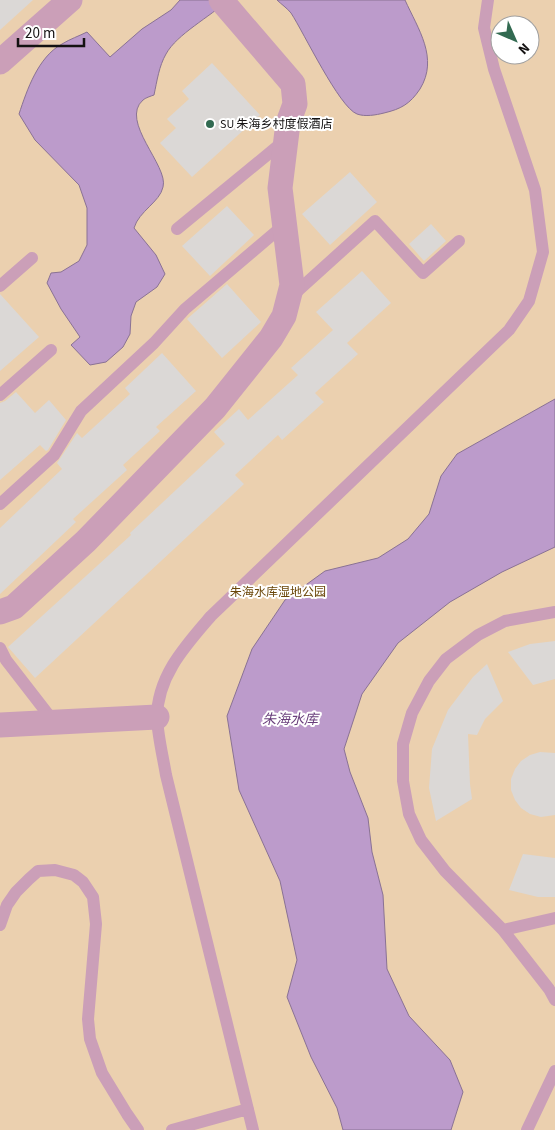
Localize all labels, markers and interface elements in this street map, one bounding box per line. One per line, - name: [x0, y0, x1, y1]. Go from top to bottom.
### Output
- scale bar: [18, 15, 84, 47]
- north arrow: [490, 15, 540, 65]
- text: 20 m: [25, 23, 55, 44]
- text: N: [513, 38, 534, 59]
- place label: SU 朱海乡村度假酒店: [220, 116, 333, 133]
- marker: SU 朱海乡村度假酒店: [204, 118, 216, 130]
- park label: 朱海水库湿地公园: [230, 584, 326, 601]
- water label: 朱海水库: [262, 710, 320, 730]

